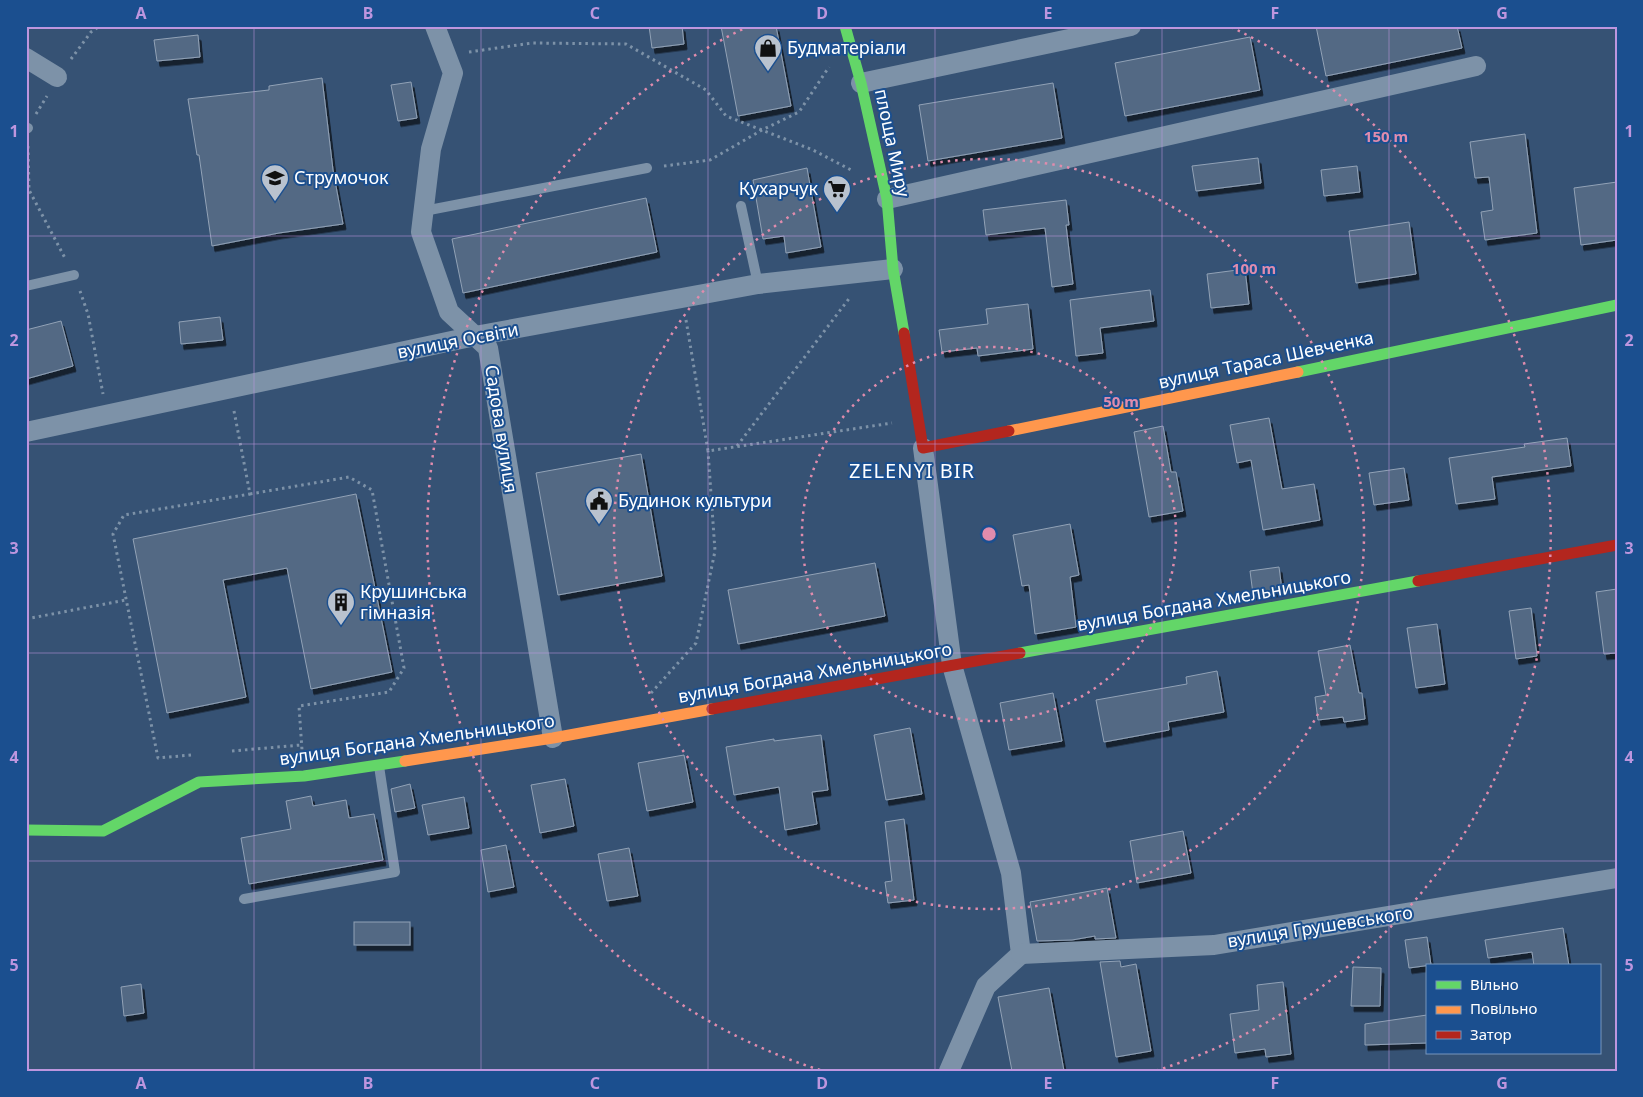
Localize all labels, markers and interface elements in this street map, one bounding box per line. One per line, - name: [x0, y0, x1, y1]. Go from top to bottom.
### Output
- text: A: [135, 2, 147, 24]
- text: B: [363, 2, 373, 24]
- text: C: [590, 2, 600, 24]
- text: D: [816, 2, 828, 24]
- text: E: [1044, 2, 1053, 24]
- text: F: [1271, 2, 1279, 24]
- text: G: [1496, 2, 1508, 24]
- shop icon: Будматеріали: [753, 33, 783, 72]
- place label: Будматеріали: [787, 35, 906, 59]
- street label: площа Миру: [870, 86, 916, 200]
- text: 1: [9, 120, 19, 142]
- text: 1: [1624, 120, 1634, 142]
- text: 150 m: [1364, 126, 1408, 146]
- school or university icon: Струмочок: [260, 163, 290, 202]
- place label: Струмочок: [294, 165, 389, 189]
- supermarket icon: Кухарчук: [822, 174, 852, 213]
- place label: Кухарчук: [739, 176, 818, 200]
- text: 100 m: [1232, 258, 1276, 278]
- street label: вулиця Освіти: [395, 317, 520, 364]
- street label: вулиця Тараса Шевченка: [1156, 324, 1376, 394]
- text: 2: [9, 329, 19, 351]
- text: 2: [1624, 329, 1634, 351]
- street label: Садова вулиця: [480, 363, 524, 495]
- text: 50 m: [1103, 391, 1139, 411]
- district label: ZELENYI BIR: [849, 457, 975, 484]
- public building icon: Будинок культури: [584, 486, 614, 525]
- place label: Будинок культури: [618, 488, 772, 512]
- centre of rings: [980, 525, 998, 543]
- text: 3: [9, 537, 19, 559]
- text: 3: [1624, 537, 1634, 559]
- street label: вулиця Богдана Хмельницького: [1075, 564, 1353, 636]
- place label: Крушинська гімназія: [360, 579, 467, 624]
- building icon: Крушинська гімназія: [326, 587, 356, 626]
- street label: вулиця Богдана Хмельницького: [676, 636, 954, 708]
- street label: вулиця Богдана Хмельницького: [278, 708, 556, 770]
- text: 4: [9, 746, 19, 768]
- text: 4: [1624, 746, 1634, 768]
- street label: вулиця Грушевського: [1225, 900, 1414, 953]
- text: 5: [9, 954, 19, 976]
- text: 5: [1624, 954, 1634, 976]
- legend: [1426, 964, 1600, 1054]
- text: Вільно: [1470, 974, 1519, 994]
- text: Повільно: [1470, 998, 1537, 1018]
- text: Затор: [1470, 1024, 1512, 1044]
- text: A: [135, 1072, 147, 1094]
- text: B: [363, 1072, 373, 1094]
- text: C: [590, 1072, 600, 1094]
- text: D: [816, 1072, 828, 1094]
- text: E: [1044, 1072, 1053, 1094]
- text: F: [1271, 1072, 1279, 1094]
- text: G: [1496, 1072, 1508, 1094]

